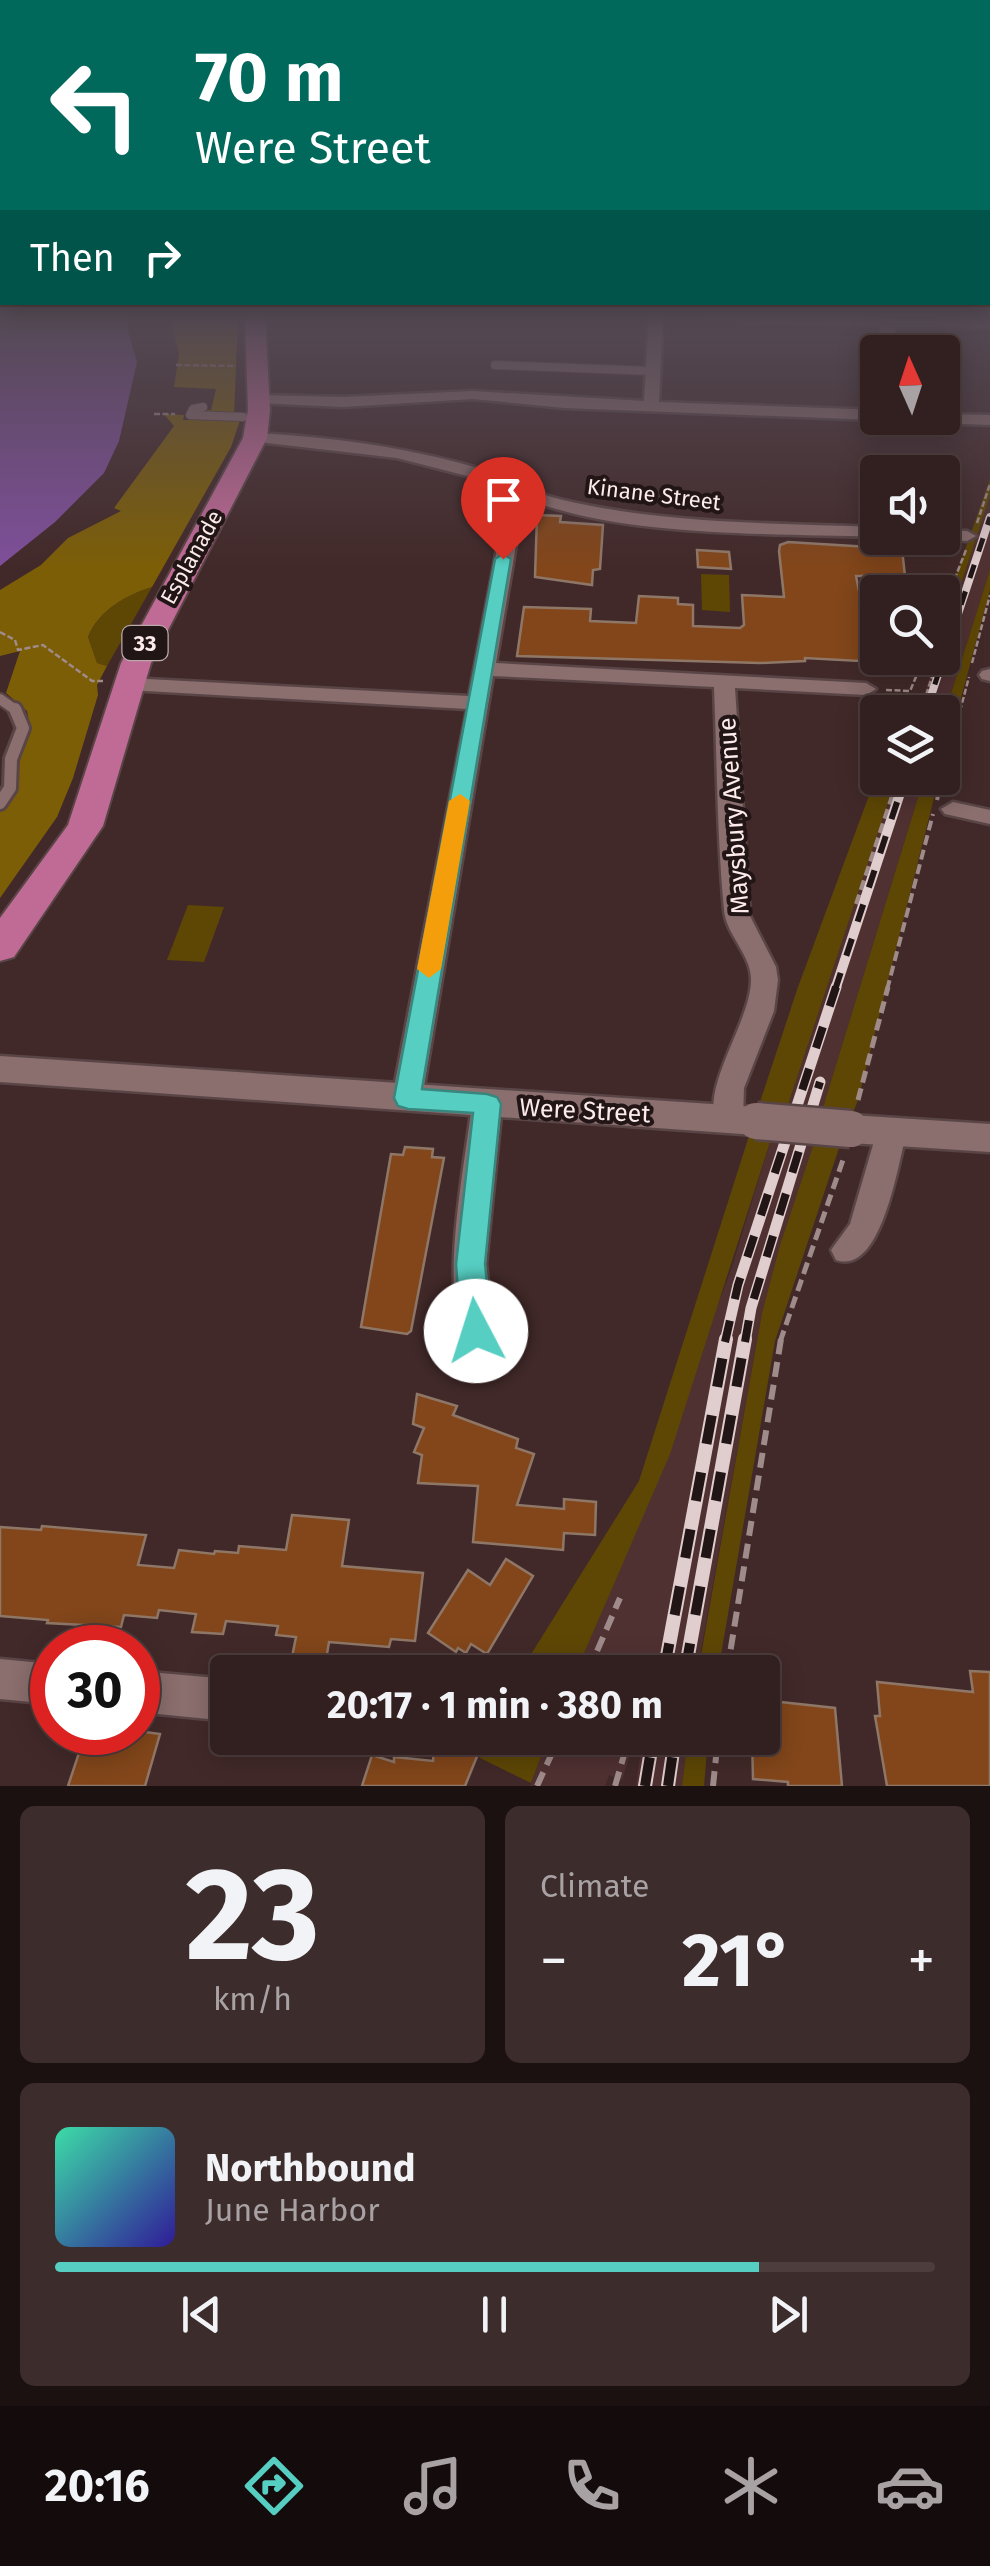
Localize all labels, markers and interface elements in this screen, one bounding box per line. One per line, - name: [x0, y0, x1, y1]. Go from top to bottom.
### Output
- text: 70 m: [195, 36, 344, 120]
- icon: left: [30, 40, 160, 170]
- text: Were Street: [195, 121, 431, 175]
- icon: right: [135, 230, 190, 285]
- text: Then: [30, 235, 115, 281]
- north arrow: [860, 335, 960, 435]
- map controls: [860, 335, 960, 795]
- button: sound: [860, 455, 960, 555]
- pin: [461, 457, 546, 560]
- icon: arrive: [476, 472, 531, 527]
- street label: Kinane Street: [586, 473, 722, 516]
- street label: Esplanade: [155, 506, 228, 609]
- button: search: [860, 575, 960, 675]
- road number: 33: [122, 626, 168, 660]
- button: layers: [860, 695, 960, 795]
- street label: Maysbury Avenue: [712, 716, 756, 915]
- street label: Were Street: [519, 1093, 652, 1129]
- position arrow: [424, 1279, 528, 1383]
- speed limit sign: 30: [30, 1625, 160, 1755]
- text: 20:17 · 1 min · 380 m: [327, 1682, 663, 1728]
- text: 23: [185, 1837, 320, 1993]
- text: Climate: [540, 1867, 649, 1905]
- text: 21°: [682, 1916, 793, 2006]
- text: −: [540, 1928, 568, 1994]
- text: +: [908, 1928, 935, 1994]
- text: km/h: [213, 1980, 292, 2018]
- text: Northbound: [205, 2145, 416, 2191]
- text: June Harbor: [205, 2191, 380, 2229]
- icon: previous: [174, 2287, 229, 2342]
- icon: pause: [467, 2287, 522, 2342]
- icon: next: [761, 2287, 816, 2342]
- icon: directions: [239, 2451, 309, 2521]
- icon: music: [398, 2451, 468, 2521]
- icon: phone: [557, 2451, 627, 2521]
- icon: climate: [716, 2451, 786, 2521]
- icon: car: [875, 2451, 945, 2521]
- text: 20:16: [45, 2459, 150, 2513]

